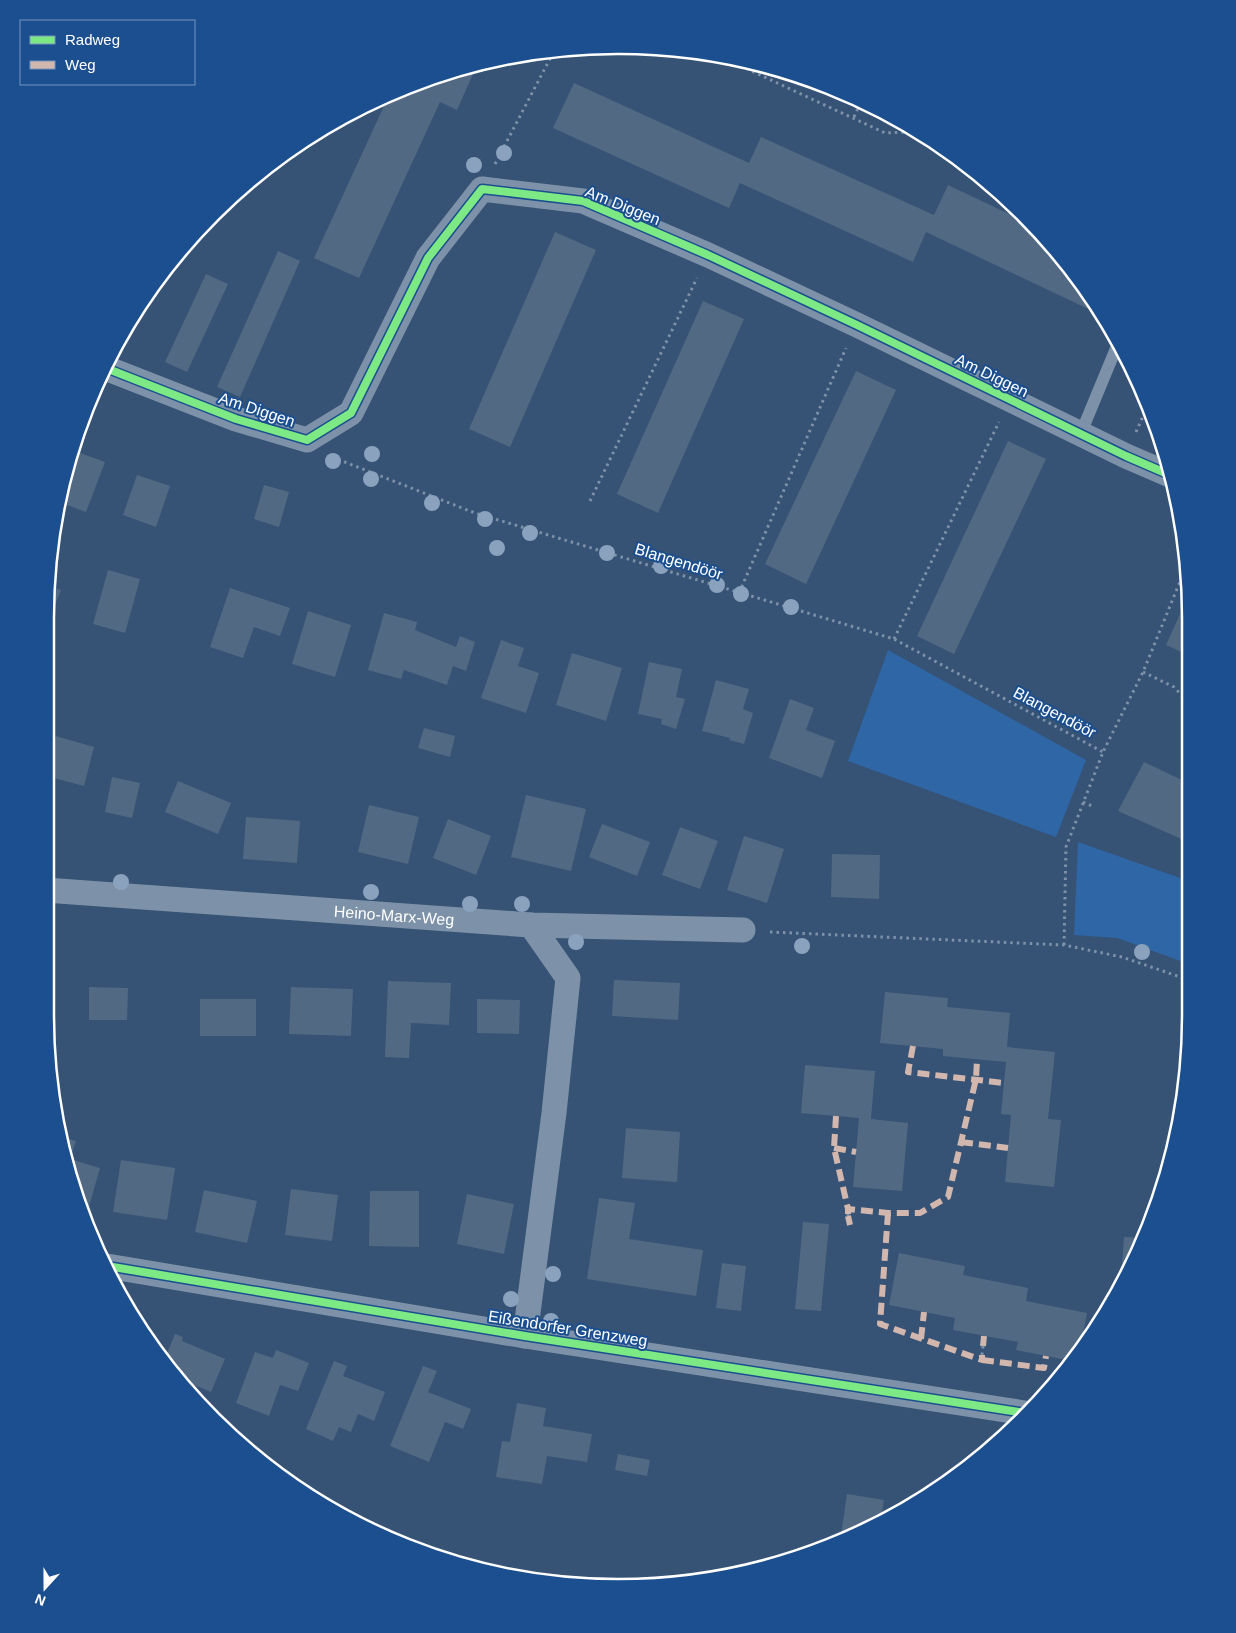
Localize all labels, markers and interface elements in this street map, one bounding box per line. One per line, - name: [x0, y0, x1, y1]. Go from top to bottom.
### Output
- legend: [20, 20, 195, 85]
- text: Radweg: [65, 31, 120, 48]
- text: Weg: [65, 56, 96, 73]
- street label: Am Diggen: [583, 183, 663, 228]
- street label: Am Diggen: [952, 350, 1031, 400]
- street label: Am Diggen: [217, 389, 297, 430]
- street label: Blangendöör: [633, 540, 725, 583]
- street label: Blangendöör: [1011, 684, 1099, 742]
- street label: Heino-Marx-Weg: [333, 903, 455, 928]
- street label: Eißendorfer Grenzweg: [487, 1308, 649, 1349]
- north arrow: [20, 1563, 70, 1613]
- text: N: [33, 1591, 48, 1609]

